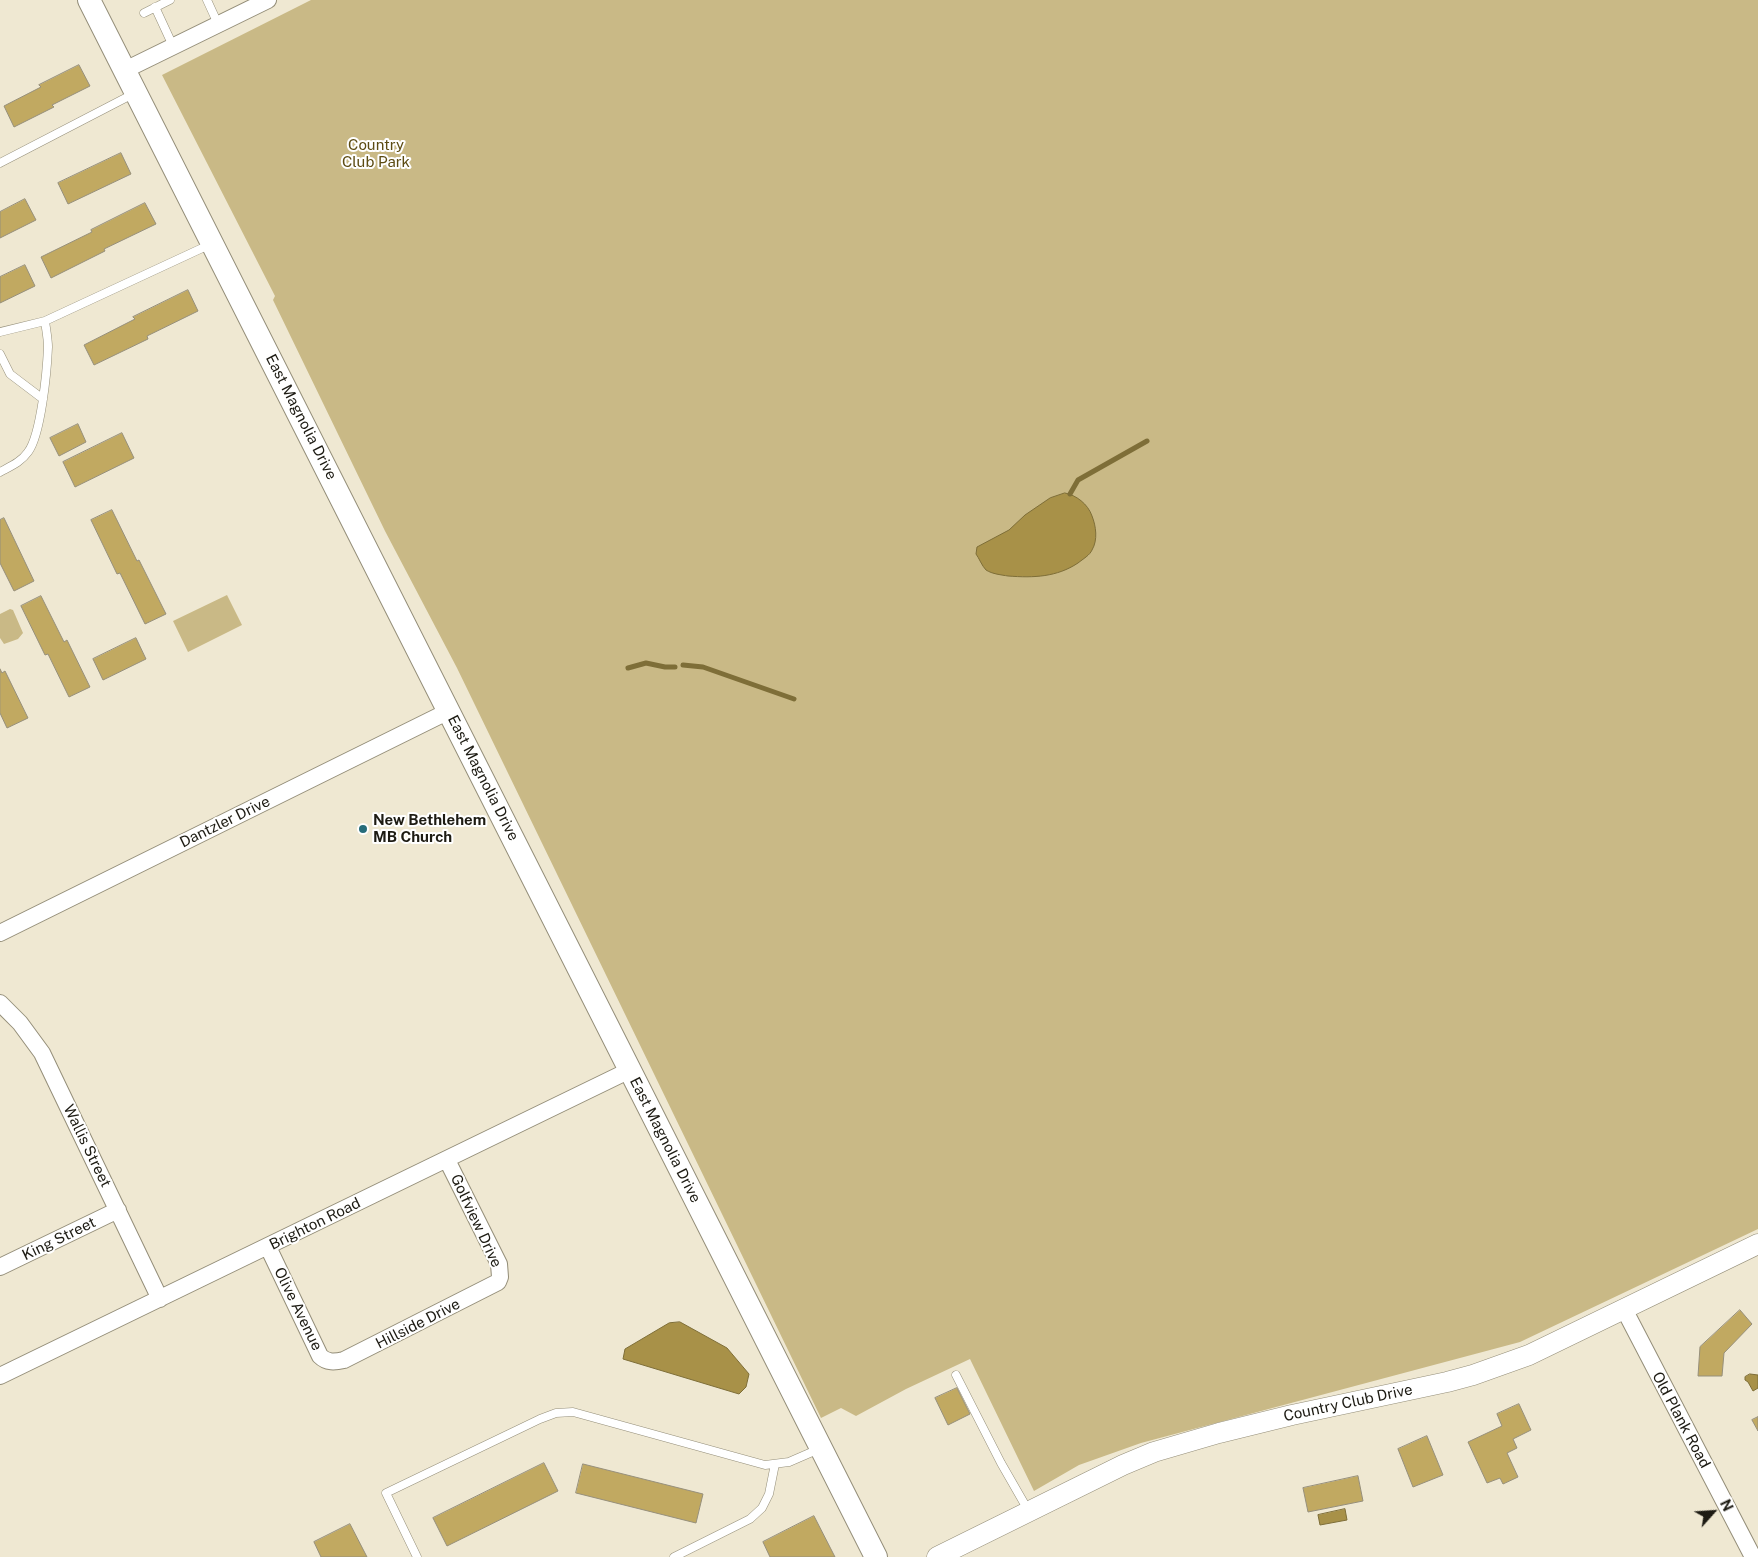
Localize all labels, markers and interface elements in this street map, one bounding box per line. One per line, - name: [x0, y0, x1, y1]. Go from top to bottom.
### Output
- park label: Country Club Park: [342, 136, 410, 171]
- street label: East Magnolia Drive: [262, 351, 340, 483]
- street label: East Magnolia Drive: [444, 712, 522, 844]
- street label: Dantzler Drive: [177, 792, 273, 852]
- place label: New Bethlehem MB Church: [373, 811, 486, 846]
- marker: New Bethlehem MB Church: [357, 823, 369, 835]
- street label: East Magnolia Drive: [626, 1074, 704, 1206]
- street label: Wallis Street: [59, 1102, 115, 1190]
- street label: Golfview Drive: [447, 1172, 505, 1270]
- street label: Brighton Road: [266, 1194, 364, 1254]
- street label: King Street: [19, 1213, 99, 1265]
- street label: Olive Avenue: [270, 1265, 326, 1353]
- street label: Hillside Drive: [373, 1295, 463, 1353]
- street label: Old Plank Road: [1648, 1369, 1714, 1471]
- street label: Country Club Drive: [1282, 1381, 1414, 1425]
- north arrow: [1688, 1487, 1738, 1537]
- text: N: [1717, 1497, 1736, 1514]

